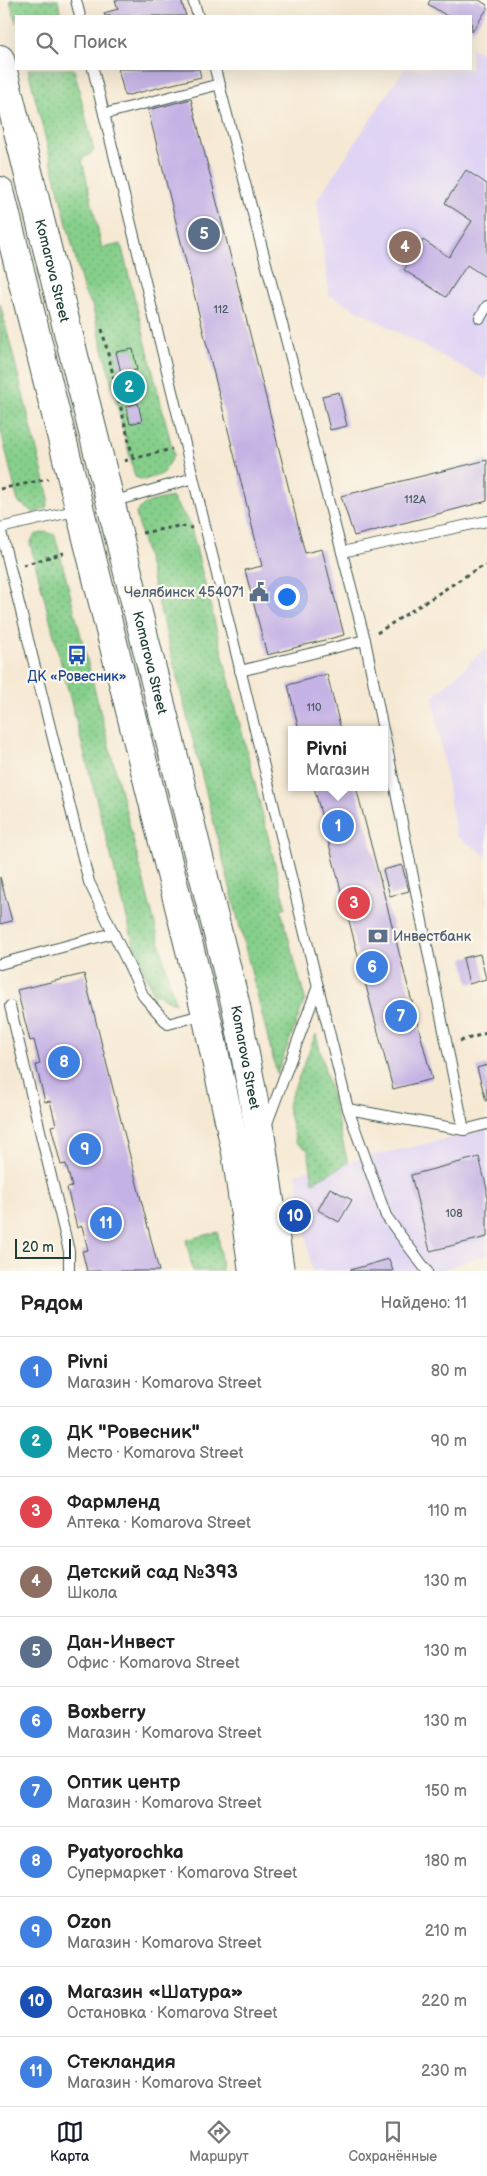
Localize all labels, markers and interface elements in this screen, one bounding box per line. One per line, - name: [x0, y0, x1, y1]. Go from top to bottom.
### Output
- search box: [15, 15, 472, 70]
- icon: search: [33, 29, 61, 57]
- text: Поиск: [73, 31, 127, 54]
- pin: 5: [188, 215, 220, 253]
- street label: Komarova Street: [31, 217, 73, 325]
- pin: 4: [389, 228, 421, 266]
- house number: 112: [213, 303, 229, 316]
- pin: 2: [113, 368, 145, 406]
- house number: 112А: [404, 493, 426, 506]
- public building icon: Челябинск 454071: [248, 581, 270, 603]
- place label: Челябинск 454071: [124, 584, 244, 601]
- your location: [274, 584, 300, 610]
- street label: Komarova Street: [129, 609, 171, 717]
- bus stop icon: ДК «Ровесник»: [66, 644, 88, 666]
- place label: ДК «Ровесник»: [27, 668, 127, 685]
- house number: 110: [307, 701, 322, 714]
- popup: [288, 726, 388, 791]
- text: Pivni: [306, 738, 347, 761]
- text: Магазин: [306, 761, 370, 780]
- pin: 1: [322, 807, 354, 845]
- pin: 3: [338, 884, 370, 922]
- bank icon: Инвестбанк: [367, 925, 389, 947]
- place label: Инвестбанк: [393, 928, 472, 945]
- pin: 6: [356, 948, 388, 986]
- pin: 7: [385, 997, 417, 1035]
- street label: Komarova Street: [227, 1004, 263, 1111]
- pin: 8: [48, 1043, 80, 1081]
- pin: 9: [69, 1130, 101, 1168]
- pin: 10: [279, 1197, 311, 1235]
- pin: 11: [90, 1204, 122, 1242]
- house number: 108: [445, 1207, 463, 1220]
- scale bar: [15, 1236, 71, 1259]
- text: 20 m: [22, 1239, 54, 1256]
- text: Рядом: [20, 1291, 83, 1316]
- text: Найдено: 11: [381, 1294, 467, 1313]
- text: Pivni: [67, 1351, 108, 1374]
- text: 1: [33, 1362, 39, 1381]
- text: 80 m: [431, 1362, 467, 1381]
- text: Магазин · Komarova Street: [67, 1374, 262, 1393]
- text: ДК "Ровесник": [67, 1421, 200, 1444]
- text: 2: [31, 1432, 41, 1451]
- text: 90 m: [431, 1432, 467, 1451]
- text: Место · Komarova Street: [67, 1444, 244, 1463]
- text: Фармленд: [67, 1491, 160, 1514]
- text: 3: [31, 1502, 41, 1521]
- text: 110 m: [428, 1502, 467, 1521]
- text: Аптека · Komarova Street: [67, 1514, 251, 1533]
- text: Детский сад №393: [67, 1561, 238, 1584]
- text: 4: [31, 1572, 41, 1591]
- text: 130 m: [424, 1572, 467, 1591]
- text: Школа: [67, 1584, 117, 1603]
- text: Дан-Инвест: [67, 1631, 175, 1654]
- text: 5: [31, 1642, 41, 1661]
- text: 130 m: [424, 1642, 467, 1661]
- text: Офис · Komarova Street: [67, 1654, 240, 1673]
- text: Boxberry: [67, 1701, 146, 1724]
- text: 6: [31, 1712, 41, 1731]
- text: 130 m: [424, 1712, 467, 1731]
- text: Магазин · Komarova Street: [67, 1724, 262, 1743]
- text: Оптик центр: [67, 1771, 180, 1794]
- text: 7: [32, 1782, 40, 1801]
- text: 150 m: [425, 1782, 467, 1801]
- text: Магазин · Komarova Street: [67, 1794, 262, 1813]
- text: Pyatyorochka: [67, 1841, 184, 1864]
- text: 8: [31, 1852, 41, 1871]
- text: 180 m: [425, 1852, 467, 1871]
- text: Супермаркет · Komarova Street: [67, 1864, 297, 1883]
- text: Ozon: [67, 1911, 111, 1934]
- text: 9: [31, 1922, 41, 1941]
- text: 210 m: [425, 1922, 467, 1941]
- text: Магазин · Komarova Street: [67, 1934, 262, 1953]
- text: Магазин «Шатура»: [67, 1981, 243, 2004]
- text: 10: [28, 1992, 44, 2011]
- text: 220 m: [421, 1992, 467, 2011]
- text: Остановка · Komarova Street: [67, 2004, 277, 2023]
- text: Стекландия: [67, 2051, 176, 2074]
- text: 11: [29, 2062, 43, 2081]
- text: 230 m: [421, 2062, 467, 2081]
- text: Магазин · Komarova Street: [67, 2074, 262, 2093]
- tab: Карта: [50, 2118, 89, 2165]
- tab: Маршрут: [189, 2118, 249, 2165]
- tab: Сохранённые: [349, 2118, 437, 2165]

